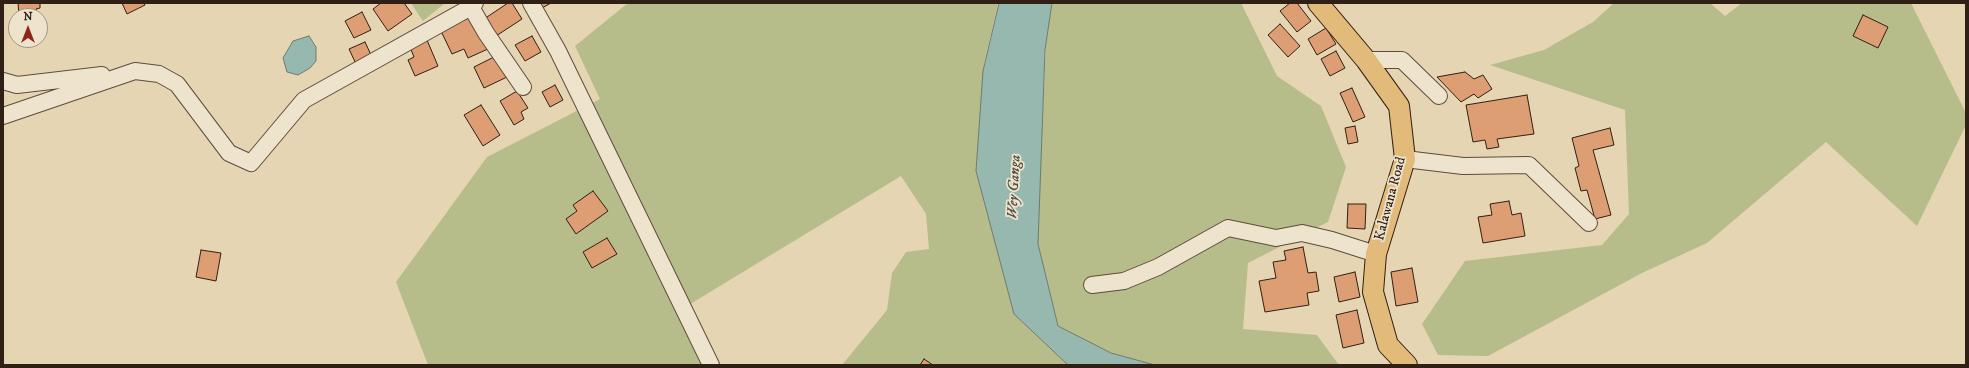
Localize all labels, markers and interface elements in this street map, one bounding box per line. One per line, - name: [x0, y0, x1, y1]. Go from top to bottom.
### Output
- north arrow: [8, 8, 48, 48]
- text: N: [23, 10, 33, 24]
- water label: Wey Ganga: [1004, 154, 1026, 220]
- street label: Kalawana Road: [1372, 155, 1410, 243]

